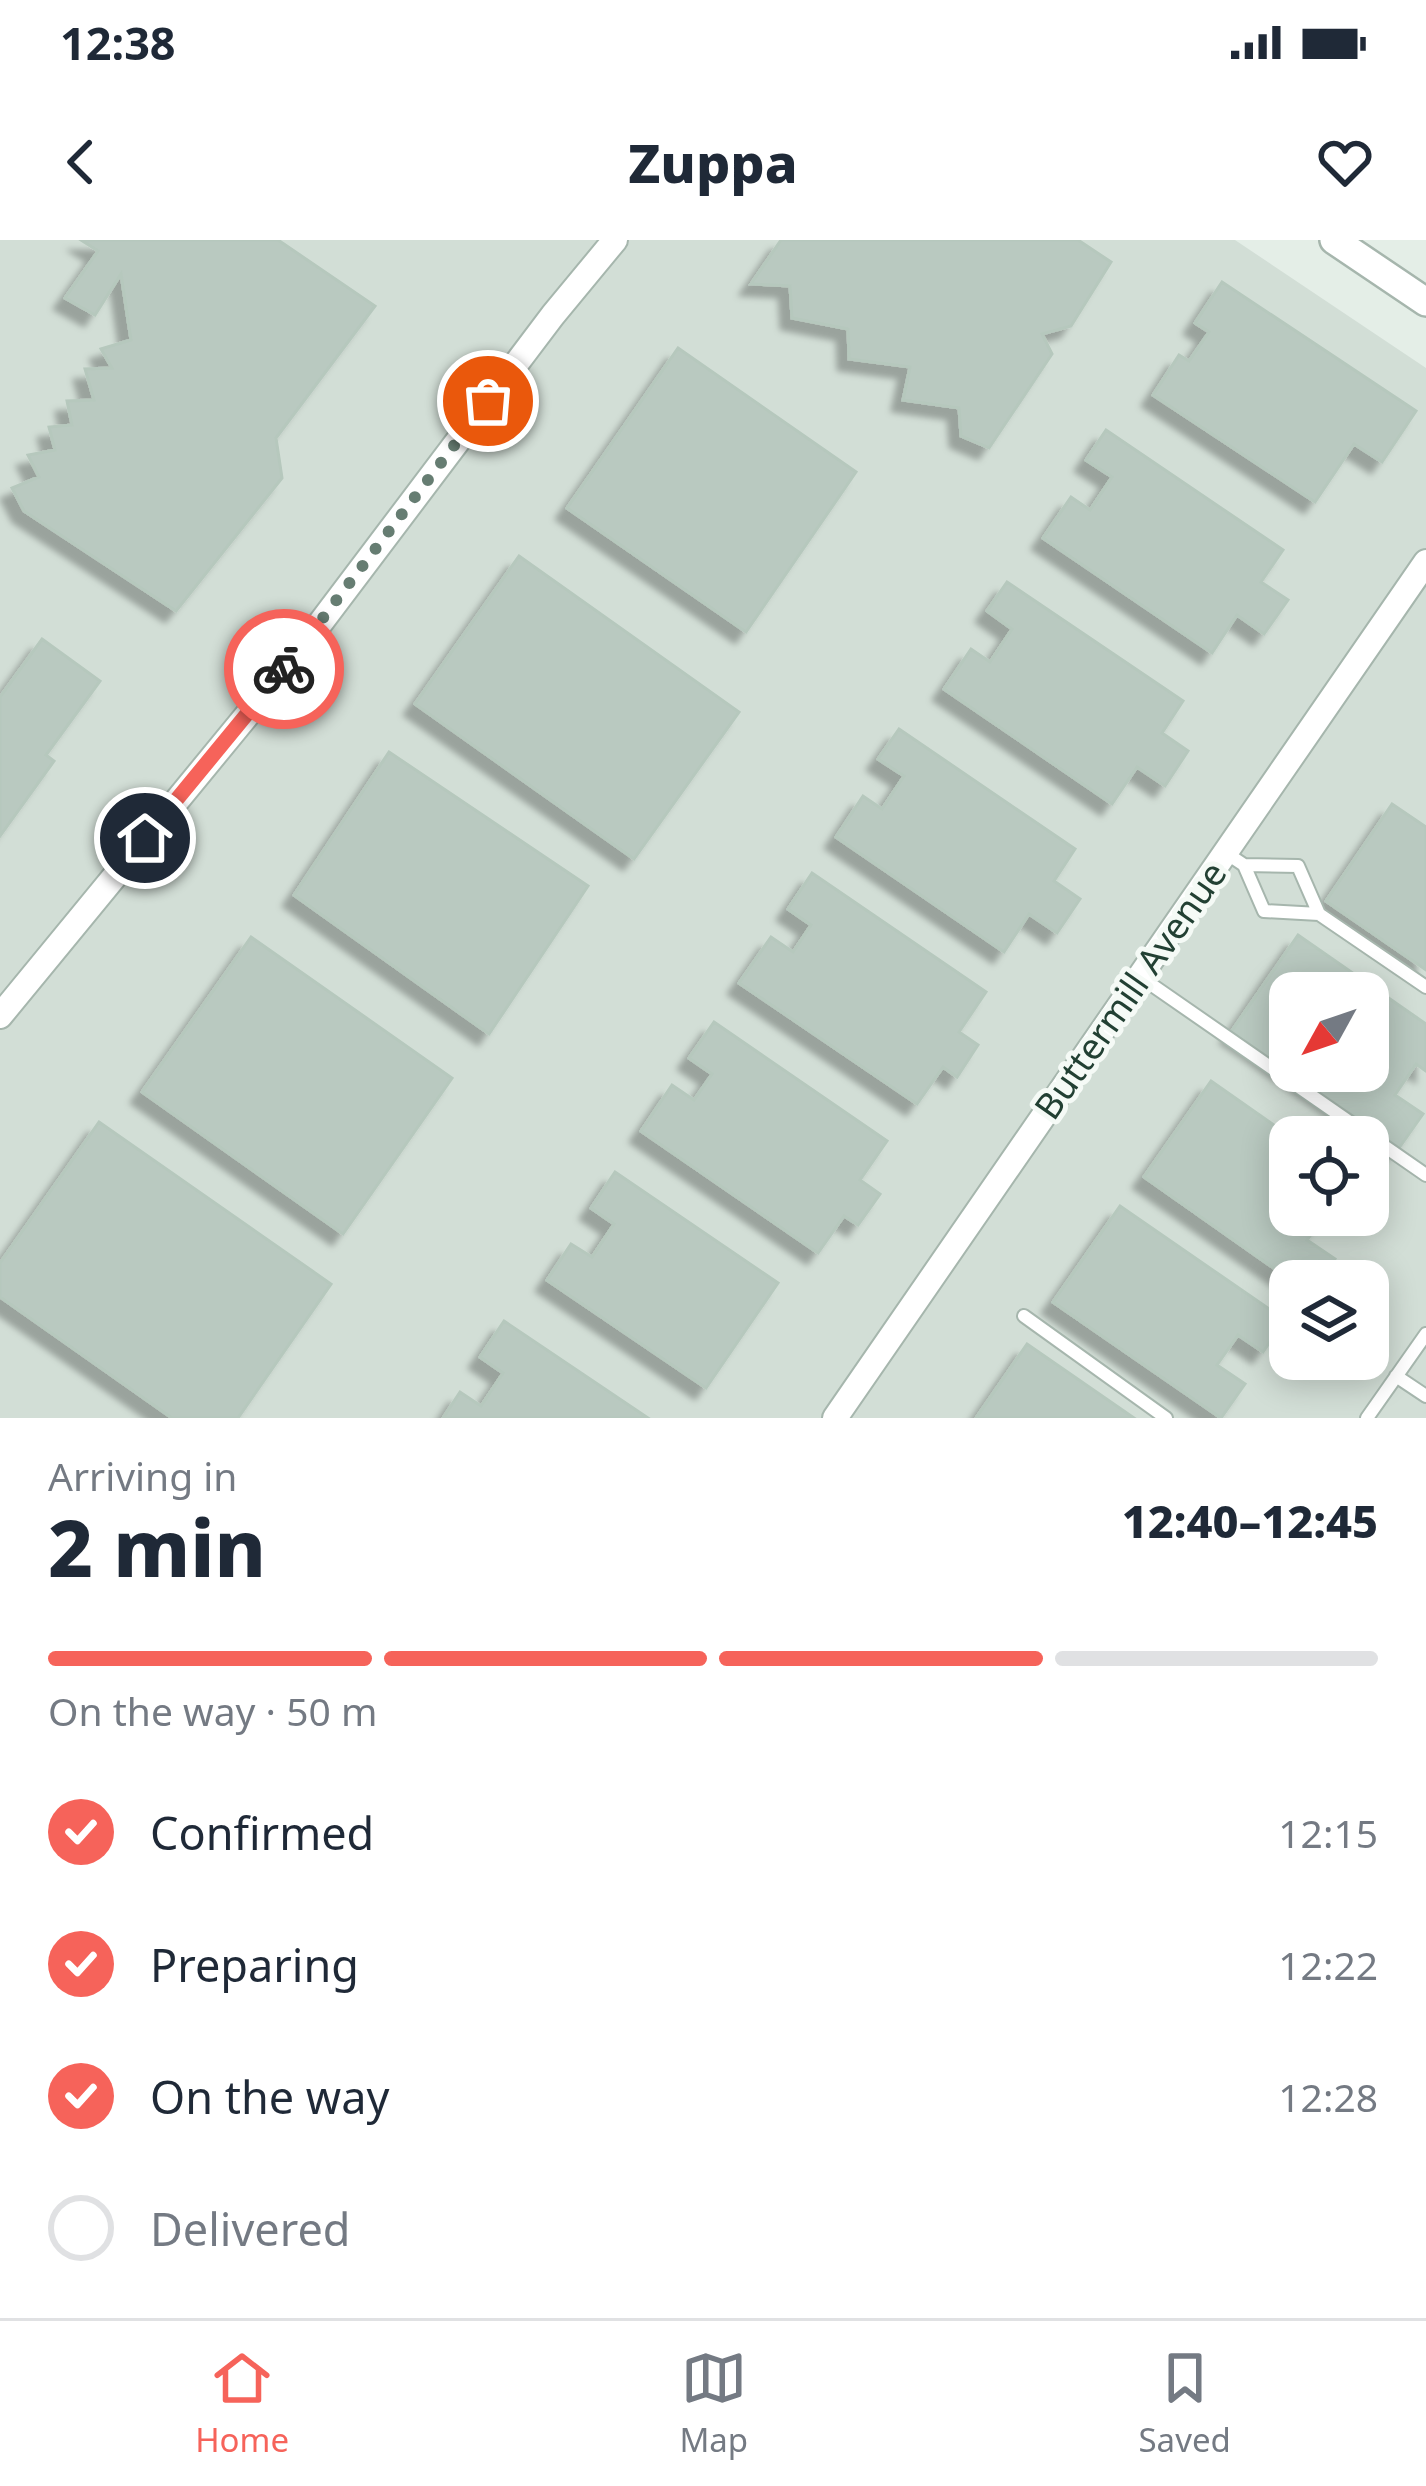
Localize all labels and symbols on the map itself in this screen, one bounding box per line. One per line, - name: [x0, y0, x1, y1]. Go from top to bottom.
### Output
- pin: [437, 350, 539, 452]
- courier: [224, 609, 344, 729]
- pin: [94, 787, 196, 889]
- street label: Buttermill Avenue: [1023, 851, 1237, 1129]
- north arrow: [1269, 972, 1389, 1092]

